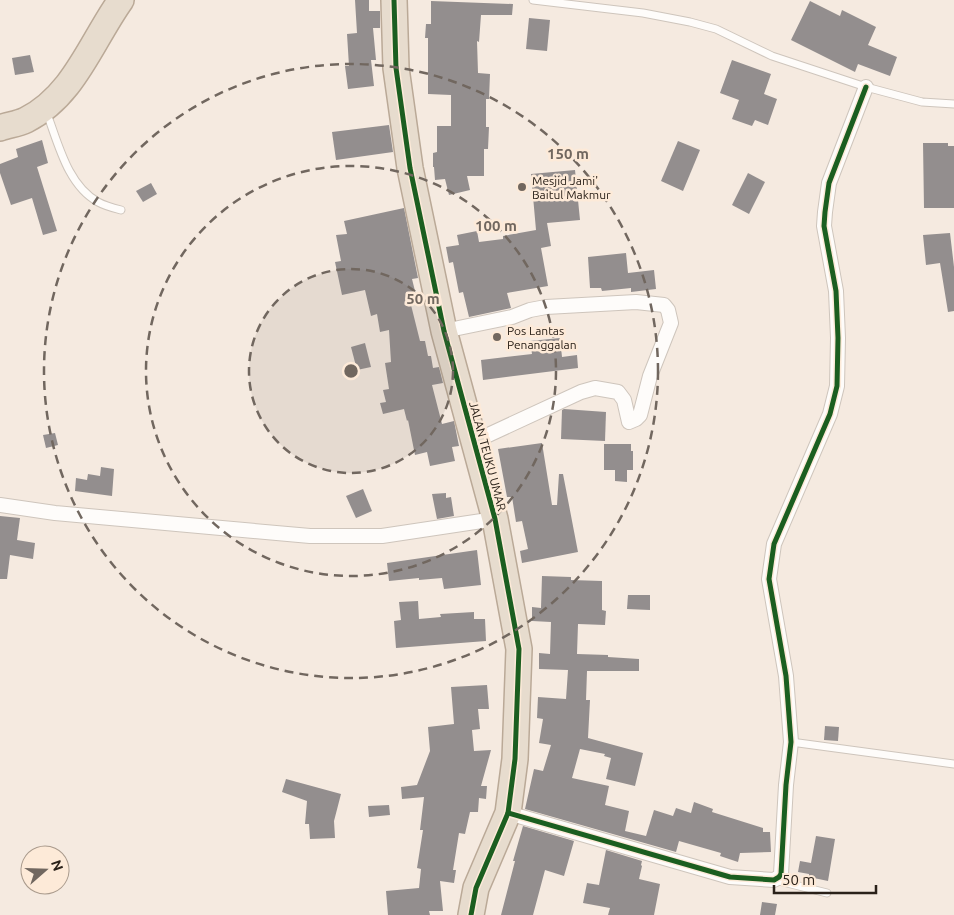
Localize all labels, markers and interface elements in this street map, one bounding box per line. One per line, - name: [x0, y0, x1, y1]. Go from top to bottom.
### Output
- text: 150 m: [547, 145, 589, 162]
- place label: Mesjid Jami' Baitul Makmur: [532, 174, 611, 201]
- marker: Mesjid Jami' Baitul Makmur: [516, 181, 528, 193]
- text: 100 m: [475, 217, 517, 234]
- text: 50 m: [406, 290, 440, 307]
- place label: Pos Lantas Penanggalan: [507, 324, 577, 351]
- marker: Pos Lantas Penanggalan: [491, 331, 503, 343]
- centre of rings: [342, 362, 360, 380]
- street label: JALAN TEUKU UMAR: [467, 400, 509, 513]
- north arrow: [20, 845, 70, 895]
- text: N: [48, 858, 67, 873]
- scale bar: [774, 862, 876, 894]
- text: 50 m: [782, 871, 815, 888]

